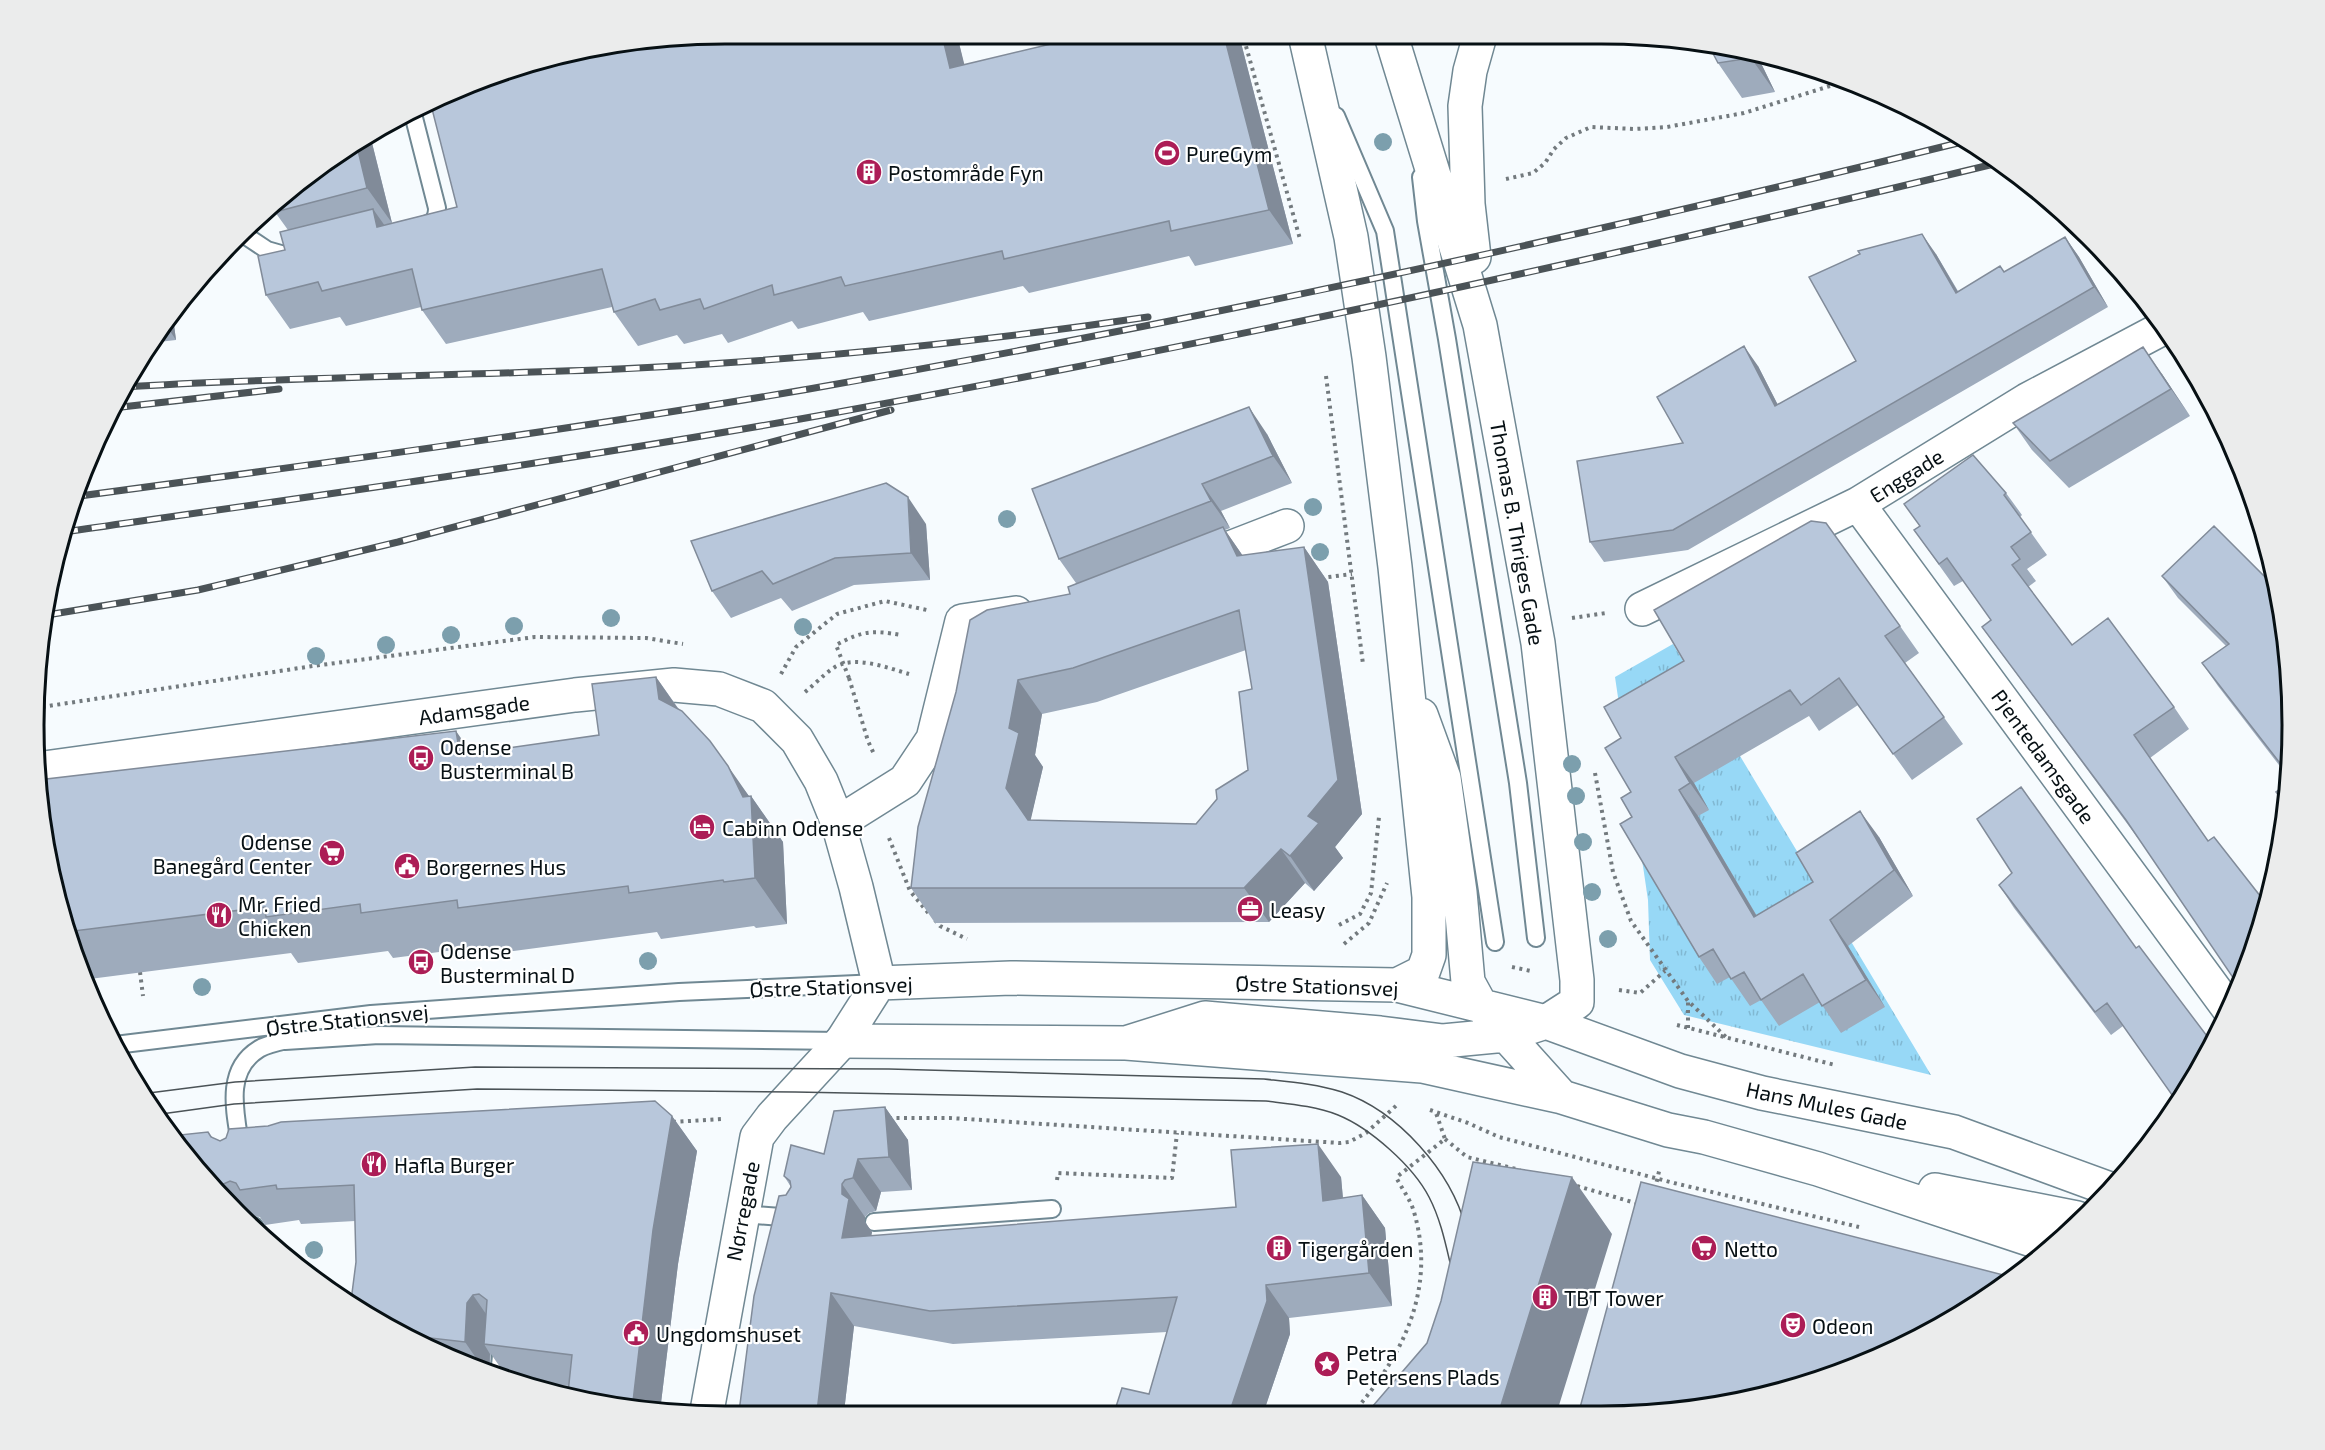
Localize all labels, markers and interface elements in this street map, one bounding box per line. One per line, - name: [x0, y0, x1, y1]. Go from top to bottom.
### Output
- sports icon: PureGym: [1152, 138, 1182, 168]
- place label: PureGym: [1186, 141, 1272, 166]
- building icon: Postområde Fyn: [854, 157, 884, 187]
- place label: Postområde Fyn: [888, 160, 1044, 185]
- street label: Thomas B. Thriges Gade: [1486, 419, 1550, 647]
- street label: Enggade: [1865, 443, 1947, 507]
- street label: Pjentedamsgade: [1986, 684, 2101, 828]
- street label: Adamsgade: [417, 689, 531, 729]
- place label: Odense Busterminal B: [440, 734, 574, 783]
- bus stop icon: Odense Busterminal B: [406, 743, 436, 773]
- hotel icon: Cabinn Odense: [687, 812, 717, 842]
- place label: Cabinn Odense: [722, 815, 863, 840]
- place label: Odense Banegård Center: [153, 829, 313, 878]
- supermarket icon: Odense Banegård Center: [317, 838, 347, 868]
- public building icon: Borgernes Hus: [392, 851, 422, 881]
- place label: Borgernes Hus: [426, 854, 566, 879]
- place label: Mr. Fried Chicken: [238, 891, 321, 940]
- office icon: Leasy: [1235, 894, 1265, 924]
- place label: Leasy: [1270, 897, 1325, 922]
- restaurant icon: Mr. Fried Chicken: [204, 900, 234, 930]
- place label: Odense Busterminal D: [440, 938, 575, 987]
- bus stop icon: Odense Busterminal D: [406, 947, 436, 977]
- street label: Østre Stationsvej: [1235, 970, 1399, 1001]
- street label: Østre Stationsvej: [749, 971, 913, 1002]
- street label: Østre Stationsvej: [264, 998, 430, 1041]
- street label: Hans Mules Gade: [1744, 1076, 1910, 1134]
- restaurant icon: Hafla Burger: [359, 1149, 389, 1179]
- place label: Hafla Burger: [394, 1152, 515, 1177]
- street label: Nørregade: [720, 1159, 764, 1263]
- building icon: Tigergården: [1264, 1233, 1294, 1263]
- supermarket icon: Netto: [1689, 1233, 1719, 1263]
- place label: Tigergården: [1298, 1236, 1414, 1261]
- place label: Netto: [1724, 1236, 1778, 1261]
- building icon: TBT Tower: [1530, 1282, 1560, 1312]
- place label: TBT Tower: [1564, 1285, 1664, 1310]
- theatre icon: Odeon: [1778, 1310, 1808, 1340]
- place label: Odeon: [1812, 1313, 1873, 1338]
- public building icon: Ungdomshuset: [621, 1318, 651, 1348]
- place label: Ungdomshuset: [656, 1321, 801, 1346]
- place label: Petra Petersens Plads: [1346, 1340, 1500, 1389]
- place icon: Petra Petersens Plads: [1312, 1349, 1342, 1379]

